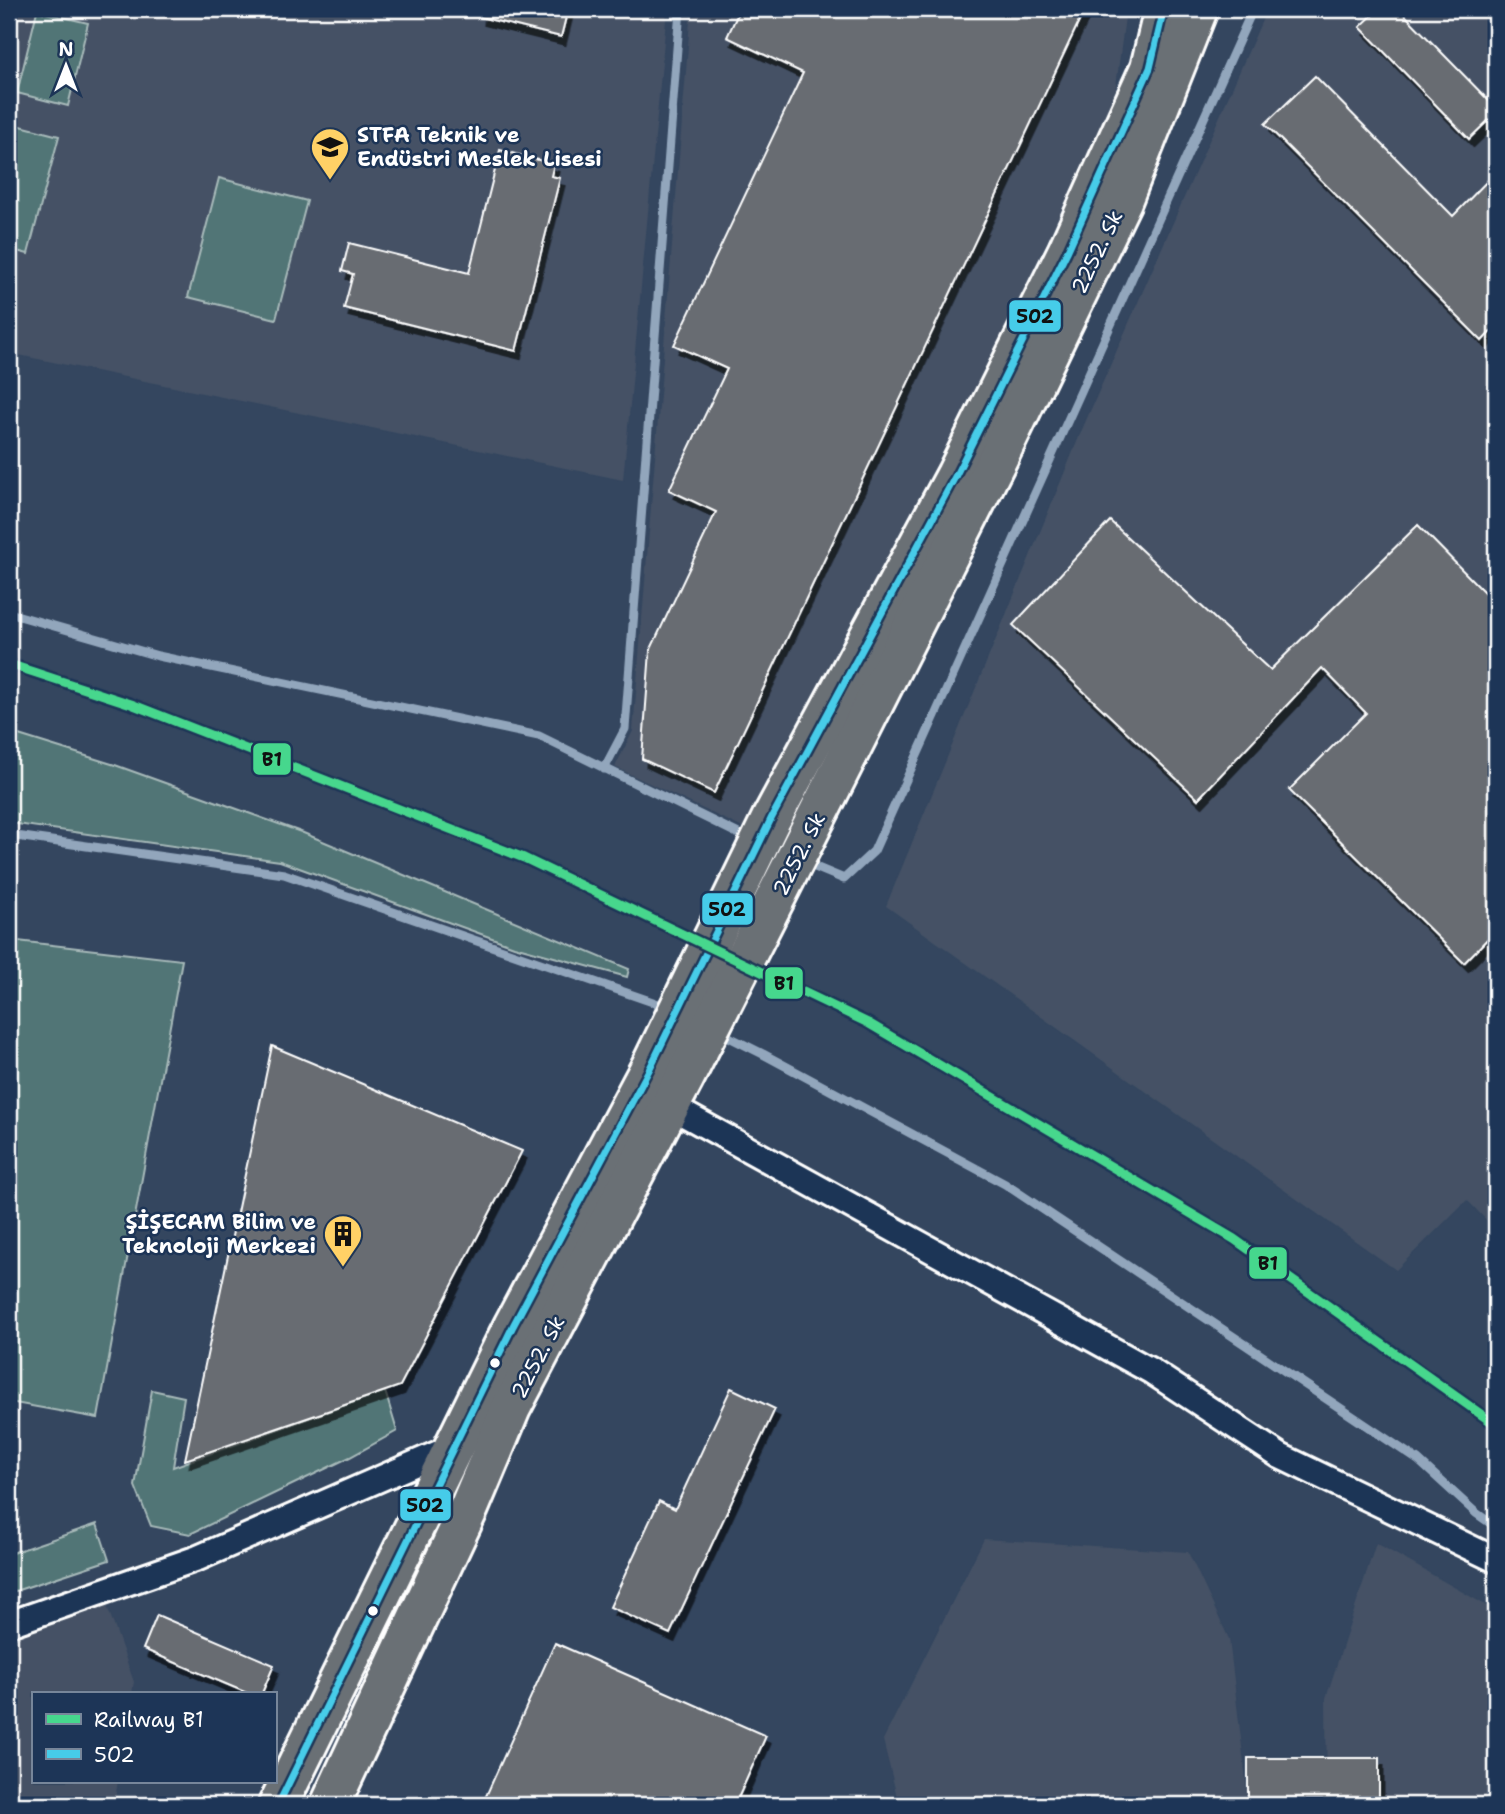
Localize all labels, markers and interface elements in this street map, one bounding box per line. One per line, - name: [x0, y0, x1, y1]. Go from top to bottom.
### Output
- north arrow: [32, 32, 102, 102]
- text: N: [58, 37, 74, 62]
- place label: STFA Teknik ve Endüstri Meslek Lisesi: [357, 121, 602, 173]
- school or university icon: STFA Teknik ve Endüstri Meslek Lisesi: [309, 126, 351, 181]
- street label: 2252. Sk: [1065, 206, 1129, 298]
- line badge: 502: [1008, 299, 1062, 333]
- text: 502: [1016, 304, 1054, 329]
- line badge: B1: [252, 742, 292, 776]
- text: B1: [262, 747, 282, 772]
- street label: 2252. Sk: [766, 808, 832, 900]
- line badge: 502: [701, 892, 754, 926]
- text: 502: [708, 897, 746, 922]
- line badge: B1: [764, 966, 804, 1000]
- text: B1: [774, 971, 794, 996]
- place label: ŞİŞECAM Bilim ve Teknoloji Merkezi: [122, 1208, 316, 1260]
- building icon: ŞİŞECAM Bilim ve Teknoloji Merkezi: [322, 1213, 364, 1268]
- line badge: B1: [1248, 1246, 1288, 1280]
- text: B1: [1258, 1251, 1278, 1276]
- street label: 2252. Sk: [505, 1311, 571, 1403]
- unlabelled marker: [488, 1356, 502, 1370]
- line badge: 502: [399, 1488, 452, 1522]
- text: 502: [406, 1493, 444, 1518]
- unlabelled marker: [366, 1604, 380, 1618]
- legend: [32, 1692, 276, 1783]
- text: Railway B1: [94, 1706, 204, 1734]
- text: 502: [94, 1741, 135, 1769]

